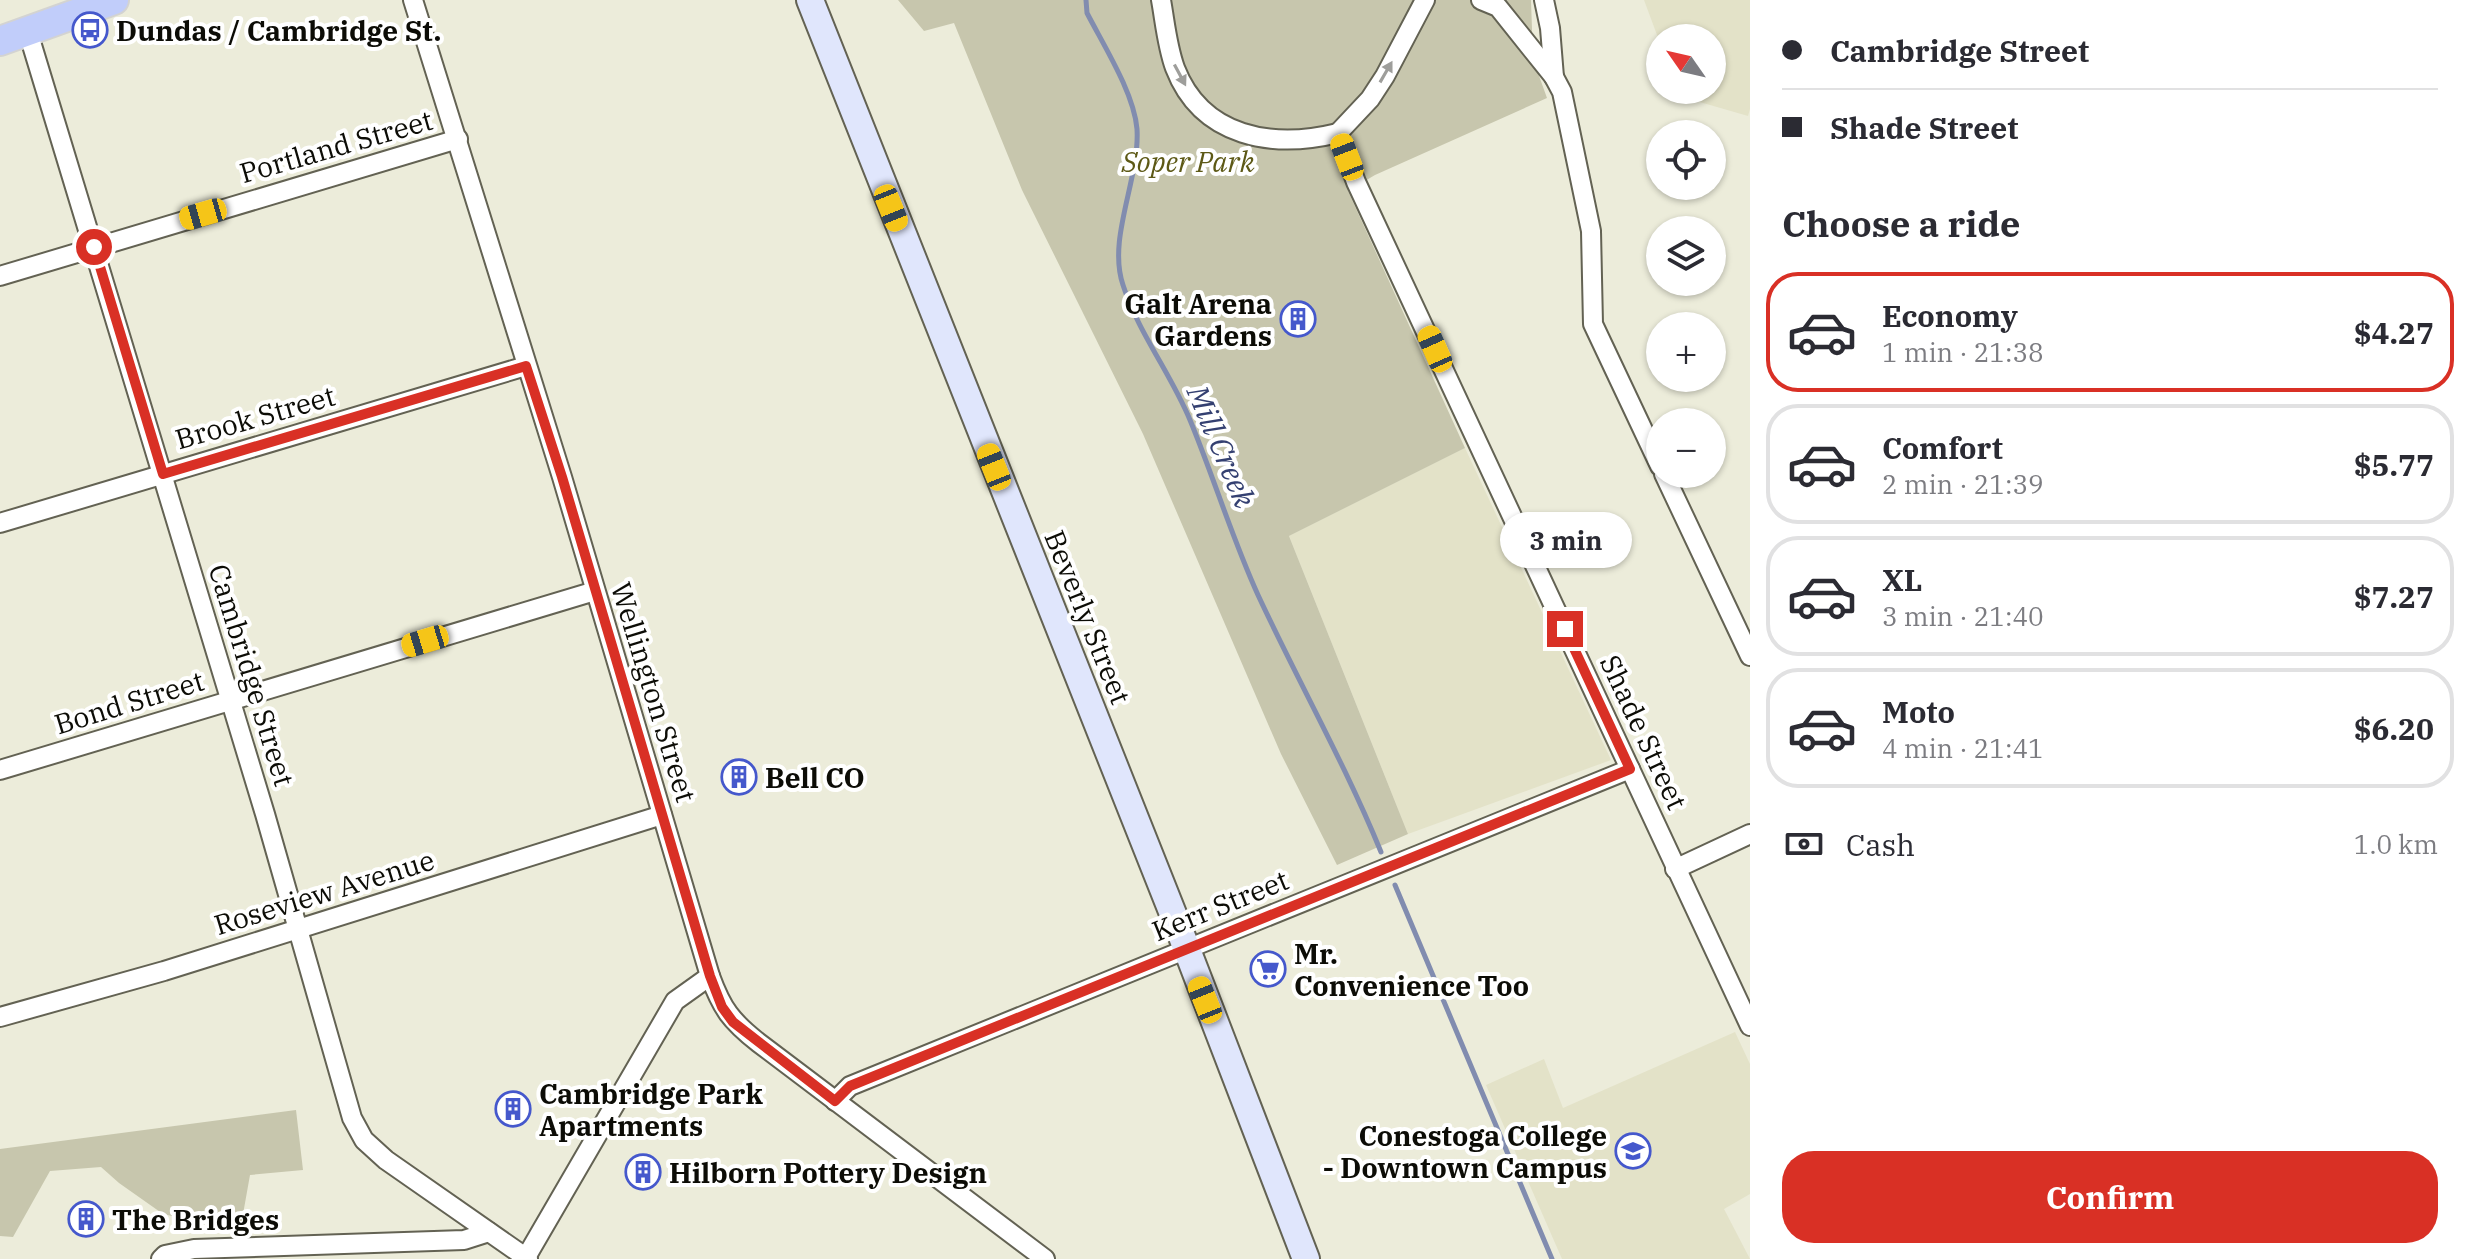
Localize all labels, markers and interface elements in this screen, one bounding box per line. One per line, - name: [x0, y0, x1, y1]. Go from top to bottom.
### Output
- bus stop icon: Dundas / Cambridge St.: [71, 11, 109, 49]
- place label: Dundas / Cambridge St.: [116, 12, 441, 49]
- north arrow: [1646, 24, 1726, 104]
- map controls: [1646, 24, 1726, 488]
- text: Cambridge Street: [1830, 31, 2089, 70]
- one-way arrow: [1379, 61, 1393, 83]
- one-way arrow: [1173, 64, 1187, 86]
- street label: Portland Street: [235, 101, 437, 191]
- text: Shade Street: [1830, 108, 2018, 147]
- button: locate: [1646, 120, 1726, 200]
- car: [1327, 130, 1367, 184]
- park label: Soper Park: [1120, 143, 1255, 180]
- car: [871, 181, 911, 235]
- car: [177, 196, 229, 232]
- text: Choose a ride: [1782, 200, 2021, 247]
- button: layers: [1646, 216, 1726, 296]
- route start: [76, 229, 112, 265]
- place label: Galt Arena Gardens: [1124, 285, 1272, 354]
- icon: car: [1786, 296, 1858, 368]
- text: Economy: [1882, 296, 2018, 335]
- building icon: Galt Arena Gardens: [1279, 300, 1317, 338]
- button: +: [1646, 312, 1726, 392]
- text: $4.27: [2354, 313, 2434, 352]
- car: [1414, 322, 1456, 376]
- text: 1 min · 21:38: [1882, 335, 2044, 369]
- street label: Brook Street: [171, 377, 339, 457]
- water label: Mill Creek: [1178, 378, 1265, 513]
- button: −: [1646, 408, 1726, 488]
- icon: car: [1786, 428, 1858, 500]
- text: Comfort: [1882, 428, 2003, 467]
- car: [974, 440, 1014, 494]
- text: $5.77: [2354, 445, 2434, 484]
- text: 2 min · 21:39: [1882, 467, 2044, 501]
- callout: 3 min: [1499, 513, 1631, 569]
- text: 3 min: [1530, 523, 1602, 557]
- street label: Beverly Street: [1036, 525, 1140, 709]
- street label: Cambridge Street: [201, 560, 303, 791]
- icon: car: [1786, 560, 1858, 632]
- text: XL: [1882, 560, 1922, 599]
- street label: Wellington Street: [603, 577, 705, 807]
- text: $7.27: [2354, 577, 2434, 616]
- text: 3 min · 21:40: [1882, 599, 2044, 633]
- route end: [1547, 611, 1583, 647]
- car: [399, 623, 451, 659]
- street label: Shade Street: [1592, 649, 1696, 815]
- street label: Bond Street: [50, 662, 208, 742]
- icon: car: [1786, 692, 1858, 764]
- text: Moto: [1882, 692, 1955, 731]
- text: $6.20: [2354, 709, 2434, 748]
- text: 4 min · 21:41: [1882, 731, 2044, 765]
- building icon: Bell CO: [720, 758, 758, 796]
- place label: Bell CO: [765, 759, 865, 796]
- icon: cash: [1782, 822, 1826, 866]
- text: Cash: [1846, 825, 1915, 864]
- text: 1.0 km: [2354, 827, 2438, 861]
- street label: Roseview Avenue: [209, 841, 439, 943]
- street label: Kerr Street: [1146, 861, 1294, 949]
- place label: Mr. Convenience Too: [1294, 935, 1529, 1004]
- supermarket icon: Mr. Convenience Too: [1249, 950, 1287, 988]
- car: [1185, 973, 1225, 1027]
- place label: Cambridge Park Apartments: [539, 1075, 763, 1144]
- building icon: Cambridge Park Apartments: [494, 1090, 532, 1128]
- place label: Conestoga College - Downtown Campus: [1323, 1117, 1607, 1186]
- school or university icon: Conestoga College - Downtown Campus: [1614, 1132, 1652, 1170]
- button: Confirm: [1782, 1151, 2438, 1243]
- building icon: Hilborn Pottery Design: [624, 1153, 662, 1191]
- place label: Hilborn Pottery Design: [669, 1154, 987, 1191]
- building icon: The Bridges: [67, 1200, 105, 1238]
- place label: The Bridges: [112, 1201, 279, 1238]

